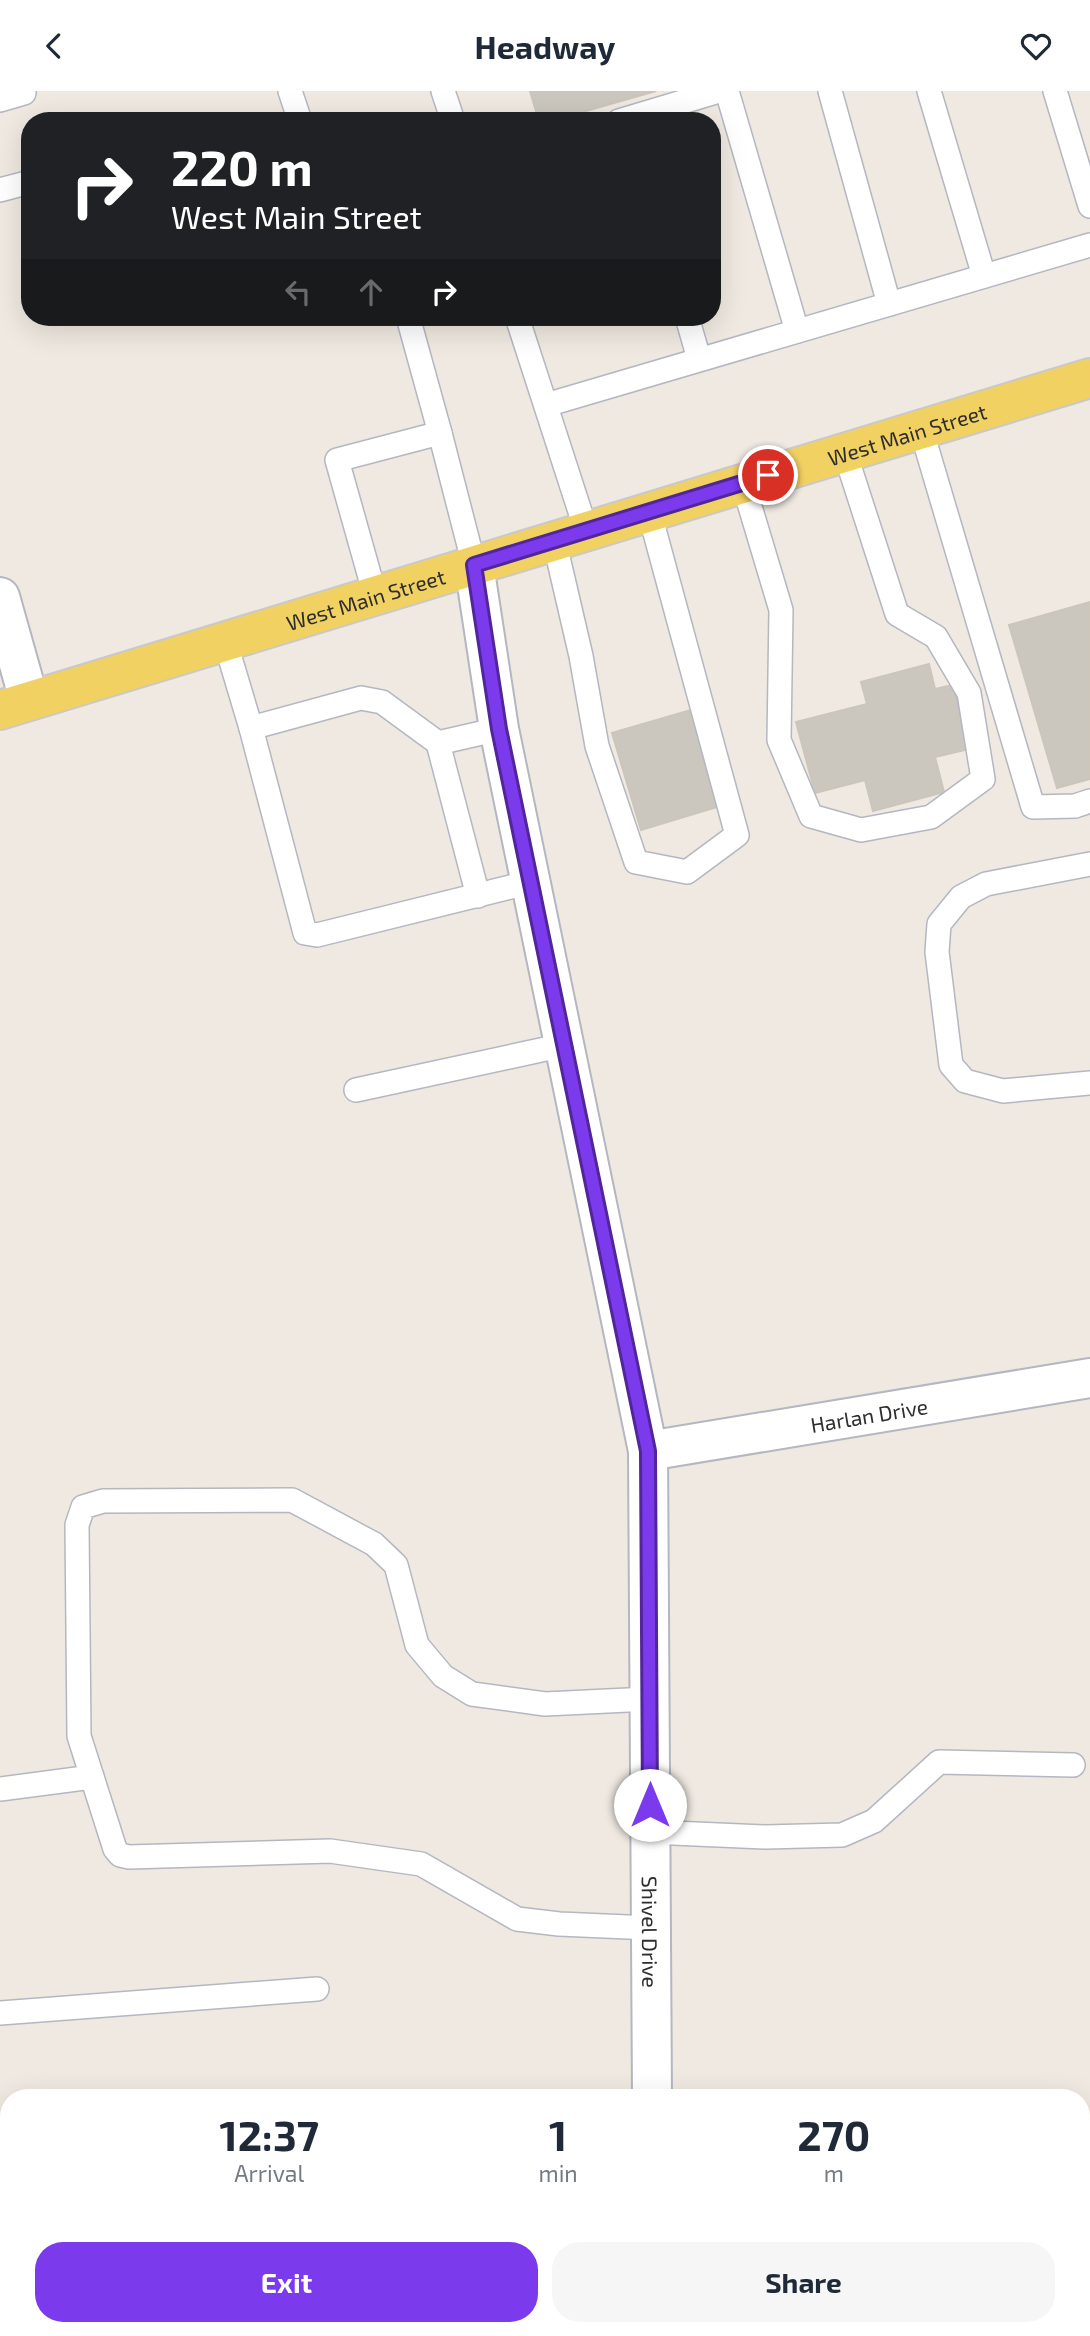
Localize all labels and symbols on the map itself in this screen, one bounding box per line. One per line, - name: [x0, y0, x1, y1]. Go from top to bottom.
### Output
- street label: West Main Street: [824, 398, 989, 470]
- pin: [738, 445, 798, 505]
- street label: West Main Street: [283, 563, 448, 635]
- street label: Harlan Drive: [808, 1393, 930, 1436]
- position arrow: [613, 1768, 687, 1842]
- street label: Shivel Drive: [638, 1876, 664, 1988]

